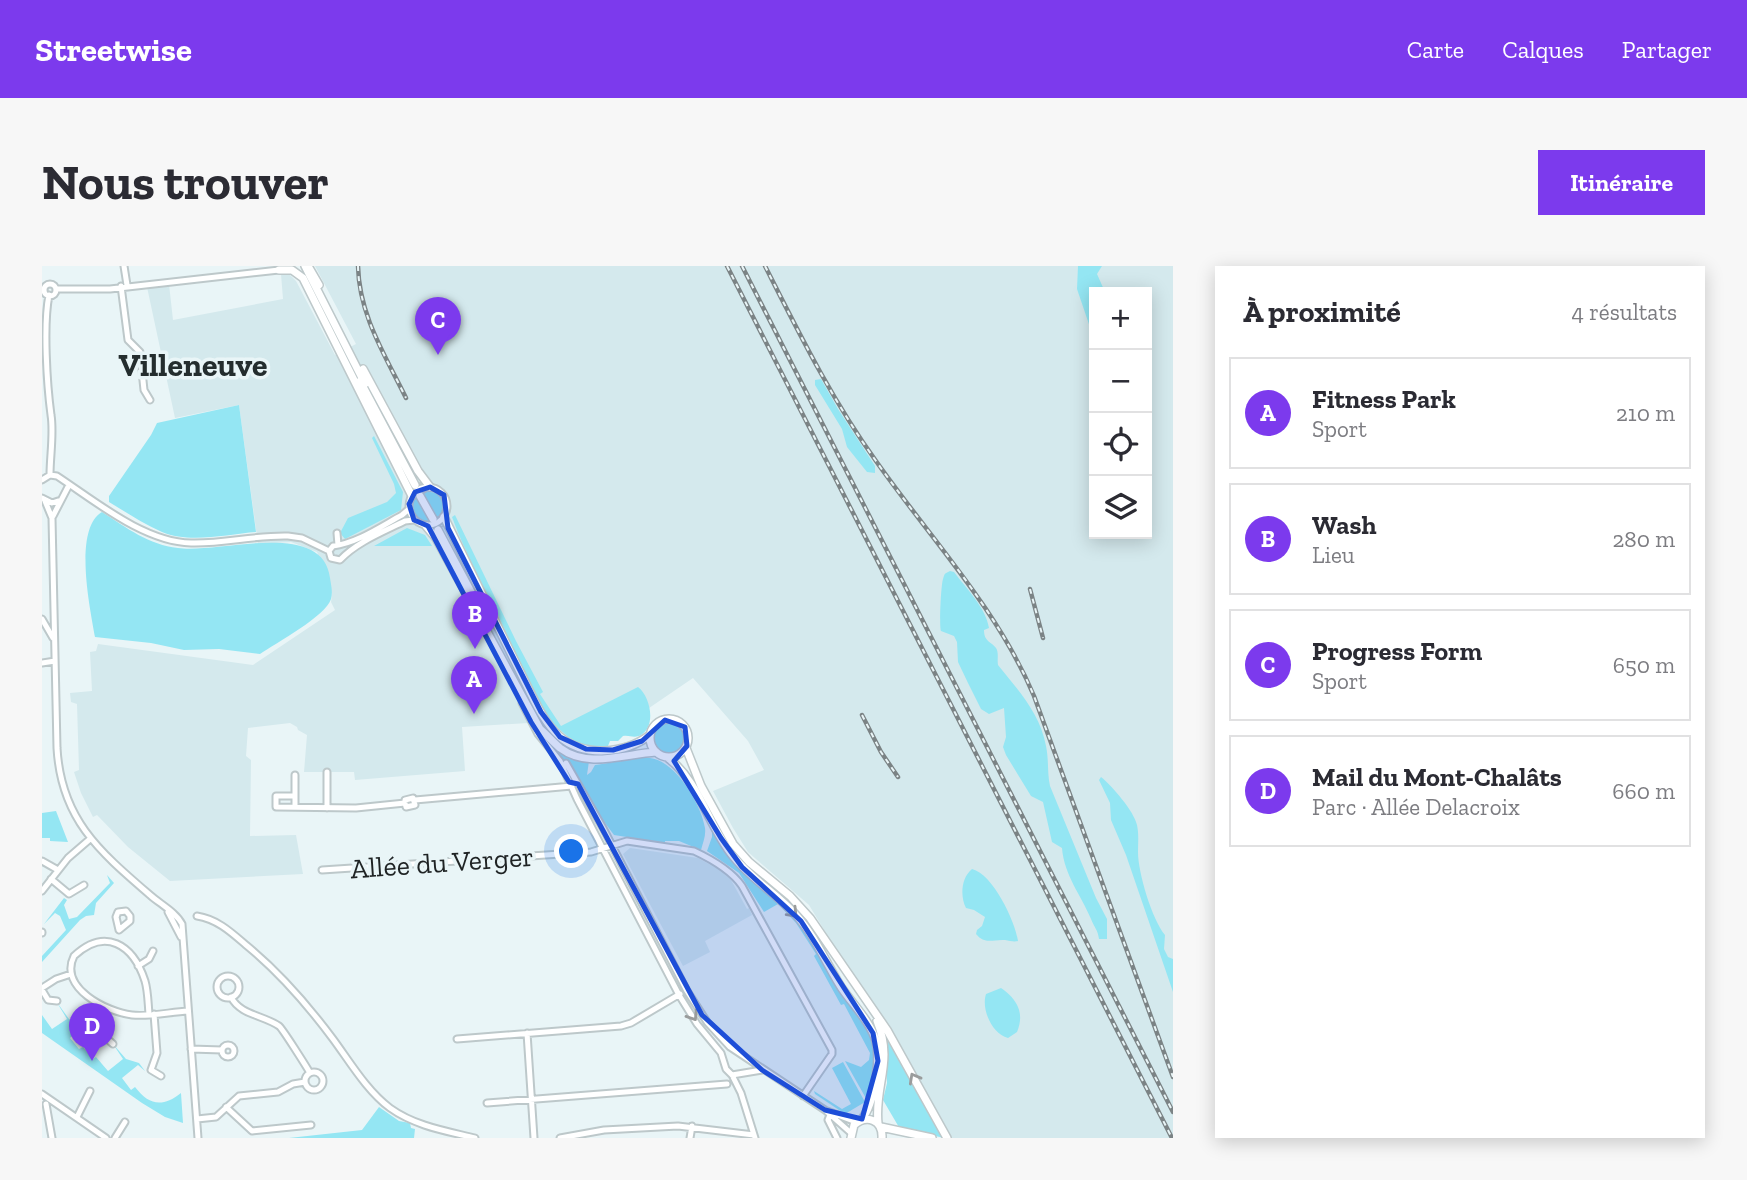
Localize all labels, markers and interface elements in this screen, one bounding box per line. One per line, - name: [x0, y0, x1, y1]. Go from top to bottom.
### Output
- text: Streetwise: [35, 30, 192, 69]
- text: Carte: [1407, 35, 1464, 64]
- text: Calques: [1502, 35, 1584, 64]
- text: Partager: [1622, 35, 1712, 64]
- button: Itinéraire: [1538, 150, 1705, 215]
- text: Nous trouver: [42, 153, 329, 212]
- map controls: [1089, 287, 1152, 539]
- button: +: [1089, 287, 1152, 350]
- text: À proximité: [1243, 294, 1401, 330]
- pin: C: [415, 297, 461, 355]
- text: 4 résultats: [1572, 298, 1677, 326]
- district label: Villeneuve: [119, 346, 267, 384]
- button: −: [1089, 350, 1152, 413]
- text: Fitness Park: [1312, 383, 1456, 415]
- text: A: [1260, 399, 1276, 427]
- text: 210 m: [1616, 399, 1675, 427]
- button: locate: [1089, 413, 1152, 476]
- text: Sport: [1312, 415, 1367, 443]
- button: layers: [1089, 476, 1152, 539]
- text: Wash: [1312, 509, 1377, 541]
- text: B: [1261, 525, 1275, 553]
- text: 280 m: [1612, 525, 1675, 553]
- text: Lieu: [1312, 541, 1355, 569]
- pin: B: [452, 591, 498, 649]
- text: Progress Form: [1312, 635, 1482, 667]
- text: C: [1261, 651, 1275, 679]
- text: 650 m: [1613, 651, 1675, 679]
- pin: A: [451, 656, 497, 714]
- text: Sport: [1312, 667, 1367, 695]
- text: Mail du Mont-Chalâts: [1312, 761, 1562, 793]
- text: D: [1260, 777, 1276, 805]
- text: 660 m: [1612, 777, 1675, 805]
- text: Parc · Allée Delacroix: [1312, 793, 1520, 821]
- your location: [554, 834, 588, 868]
- street label: Allée du Verger: [349, 840, 535, 885]
- one-way arrow: [784, 904, 797, 917]
- pin: D: [69, 1003, 115, 1061]
- one-way arrow: [685, 1009, 698, 1022]
- one-way arrow: [909, 1073, 922, 1085]

